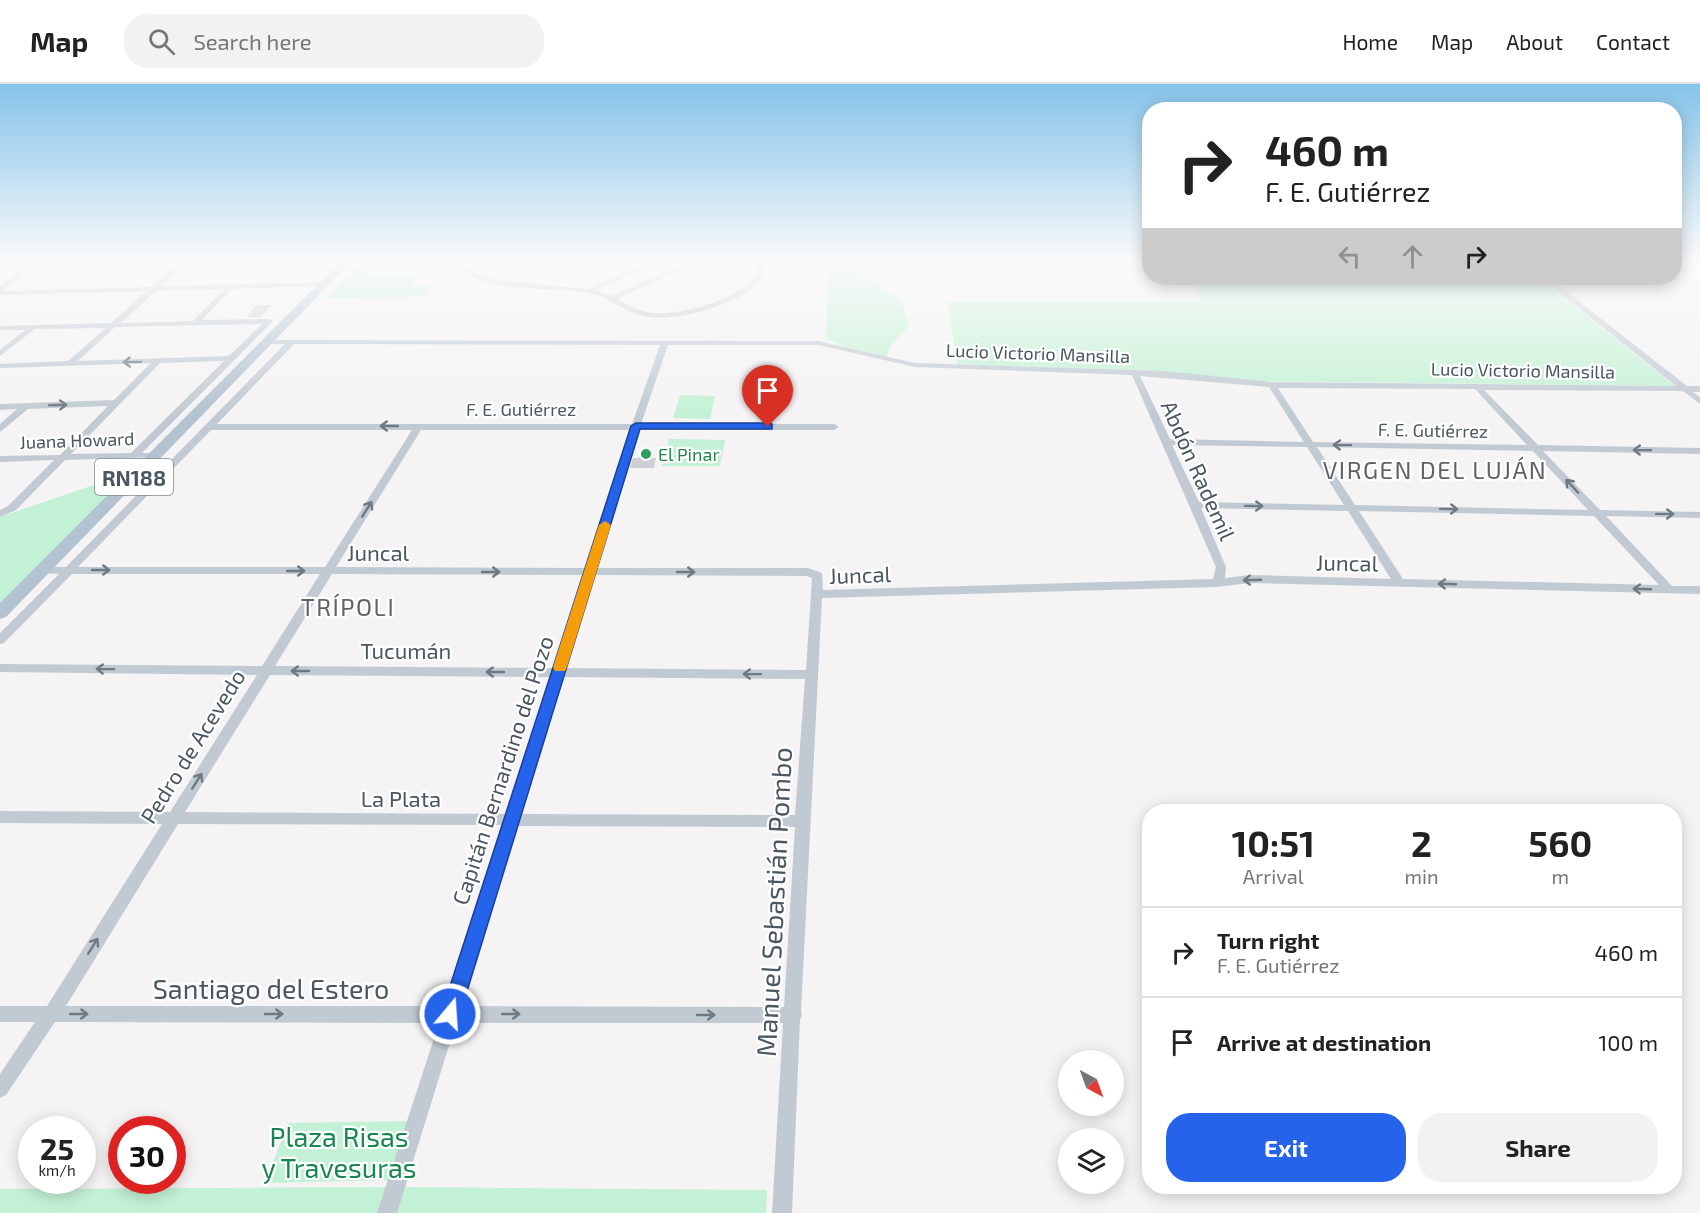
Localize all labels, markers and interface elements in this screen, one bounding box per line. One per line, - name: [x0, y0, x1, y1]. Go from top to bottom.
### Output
- search box: [124, 14, 544, 68]
- text: Map: [30, 24, 88, 58]
- icon: search: [145, 25, 178, 58]
- text: Search here: [193, 28, 312, 54]
- text: Home: [1342, 29, 1398, 54]
- text: Map: [1431, 29, 1473, 54]
- text: About: [1506, 29, 1563, 54]
- text: Contact: [1596, 29, 1670, 54]
- text: 460 m: [1265, 124, 1389, 174]
- icon: right: [1166, 126, 1244, 204]
- text: F. E. Gutiérrez: [1265, 175, 1430, 207]
- icon: left: [1333, 240, 1366, 273]
- icon: ahead: [1396, 240, 1429, 273]
- icon: right: [1459, 240, 1492, 273]
- street label: Lucio Victorio Mansilla: [946, 339, 1130, 367]
- one-way arrow: [123, 356, 143, 368]
- street label: Lucio Victorio Mansilla: [1431, 357, 1615, 383]
- pin: [742, 365, 793, 427]
- icon: arrive: [751, 374, 784, 407]
- street label: Abdón Rademil: [1157, 396, 1242, 544]
- street label: F. E. Gutiérrez: [466, 398, 576, 420]
- one-way arrow: [48, 399, 68, 410]
- street label: F. E. Gutiérrez: [1378, 418, 1488, 442]
- one-way arrow: [379, 420, 399, 432]
- street label: Juana Howard: [19, 427, 135, 453]
- one-way arrow: [1332, 439, 1352, 451]
- place label: El Pinar: [658, 443, 720, 465]
- one-way arrow: [1632, 444, 1652, 456]
- marker: El Pinar: [639, 447, 653, 461]
- district label: VIRGEN DEL LUJÁN: [1323, 455, 1547, 484]
- road number: RN188: [95, 459, 173, 495]
- one-way arrow: [1565, 479, 1579, 494]
- one-way arrow: [1243, 500, 1263, 512]
- one-way arrow: [361, 501, 373, 518]
- one-way arrow: [1438, 504, 1458, 515]
- one-way arrow: [1654, 508, 1674, 520]
- street label: Juncal: [347, 539, 410, 565]
- street label: Juncal: [1316, 548, 1379, 576]
- street label: Juncal: [828, 560, 892, 588]
- one-way arrow: [91, 564, 111, 576]
- one-way arrow: [286, 565, 306, 577]
- one-way arrow: [481, 566, 501, 578]
- one-way arrow: [676, 566, 696, 578]
- one-way arrow: [1242, 574, 1262, 585]
- one-way arrow: [1437, 578, 1457, 589]
- one-way arrow: [1632, 583, 1652, 595]
- district label: TRÍPOLI: [301, 592, 395, 621]
- street label: Capitán Bernardino del Pozo: [446, 632, 558, 908]
- street label: Tucumán: [361, 637, 451, 663]
- one-way arrow: [95, 663, 115, 675]
- street label: Pedro de Acevedo: [134, 664, 250, 828]
- one-way arrow: [290, 665, 310, 677]
- one-way arrow: [485, 666, 505, 678]
- one-way arrow: [743, 669, 763, 680]
- street label: Manuel Sebastián Pombo: [749, 746, 797, 1058]
- one-way arrow: [191, 773, 203, 790]
- street label: La Plata: [361, 785, 441, 811]
- text: 10:51: [1232, 821, 1315, 864]
- text: 2: [1411, 821, 1432, 864]
- text: 560: [1528, 821, 1592, 864]
- text: Arrival: [1243, 864, 1304, 888]
- text: min: [1404, 864, 1439, 888]
- text: m: [1552, 864, 1569, 888]
- text: Turn right: [1217, 927, 1319, 953]
- icon: right: [1166, 936, 1199, 969]
- one-way arrow: [87, 938, 100, 955]
- text: 460 m: [1594, 939, 1658, 965]
- text: F. E. Gutiérrez: [1217, 953, 1340, 977]
- street label: Santiago del Estero: [153, 972, 389, 1005]
- position arrow: [418, 982, 482, 1046]
- one-way arrow: [69, 1008, 89, 1020]
- one-way arrow: [264, 1008, 284, 1020]
- one-way arrow: [501, 1008, 521, 1020]
- one-way arrow: [696, 1009, 716, 1021]
- icon: arrive: [1166, 1026, 1199, 1059]
- text: Arrive at destination: [1217, 1029, 1431, 1055]
- text: 100 m: [1599, 1029, 1658, 1055]
- north arrow: [1058, 1050, 1124, 1116]
- map controls: [1058, 1050, 1124, 1194]
- button: Exit: [1166, 1113, 1406, 1182]
- button: Share: [1418, 1113, 1658, 1182]
- speed limit sign: 30: [108, 1116, 186, 1194]
- park label: Plaza Risas y Travesuras: [261, 1120, 417, 1184]
- button: layers: [1058, 1128, 1124, 1194]
- text: 25: [40, 1130, 74, 1166]
- text: km/h: [38, 1161, 76, 1179]

